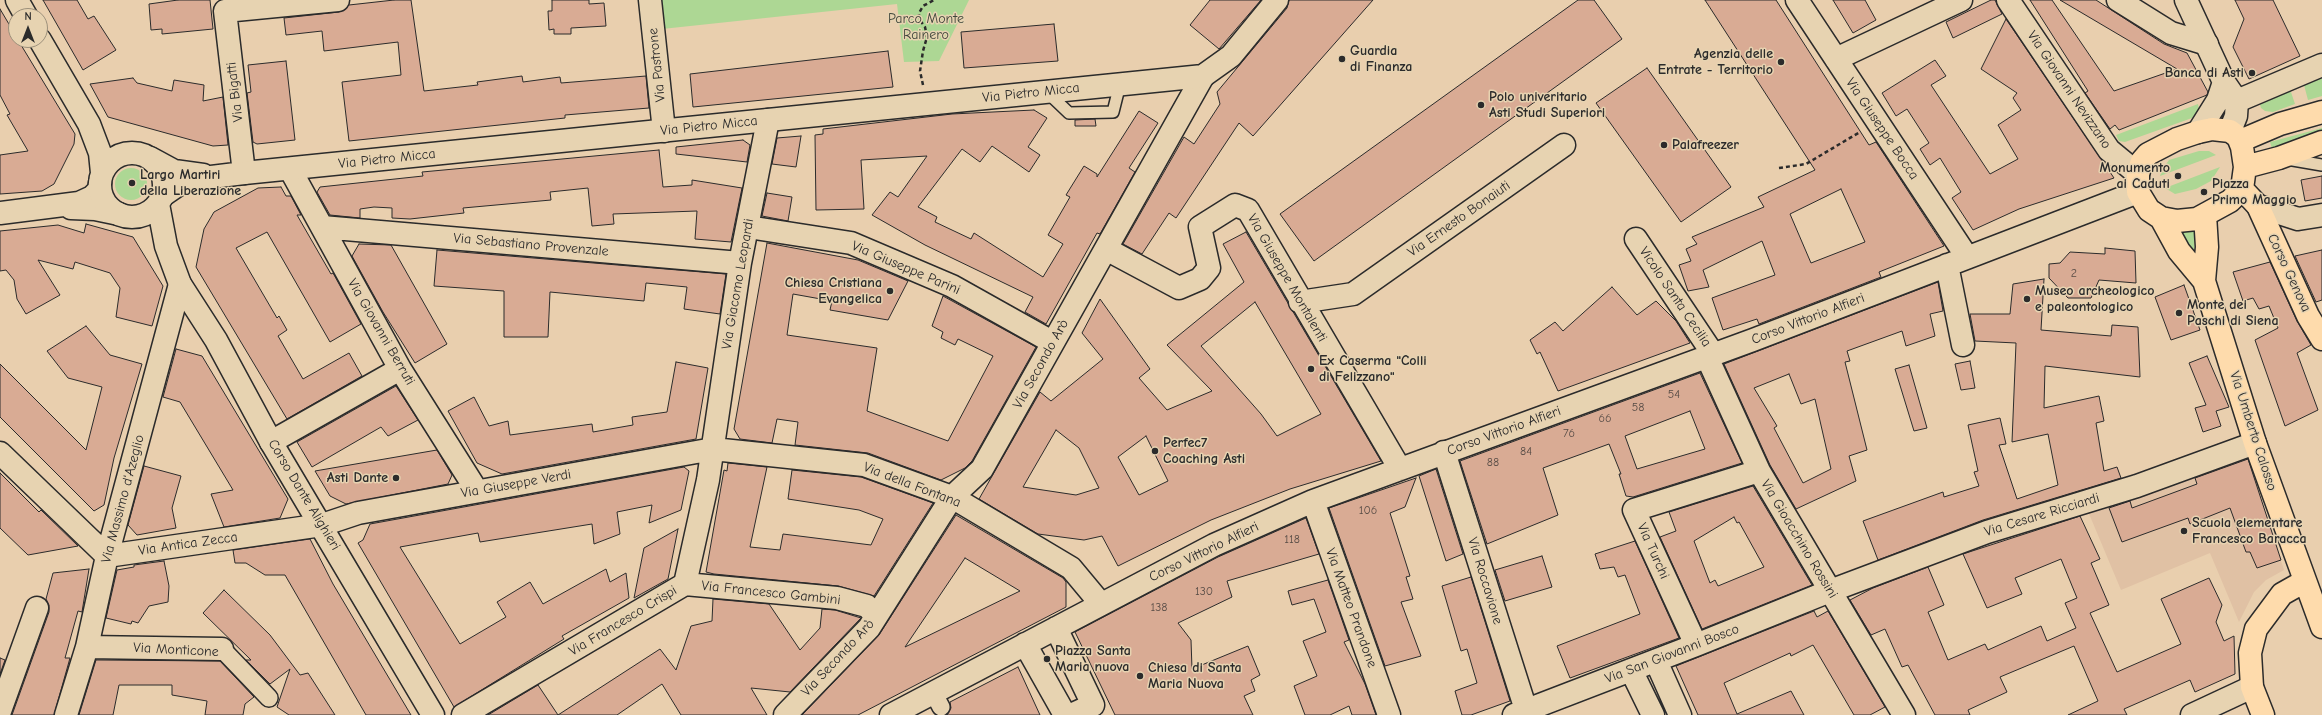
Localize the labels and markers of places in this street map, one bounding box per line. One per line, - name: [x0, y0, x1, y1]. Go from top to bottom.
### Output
- place label: Guardia di Finanza: [1350, 43, 1412, 76]
- place label: Agenzia delle Entrate - Territorio: [1658, 46, 1773, 78]
- marker: Guardia di Finanza: [1337, 54, 1347, 64]
- marker: Agenzia delle Entrate - Territorio: [1776, 57, 1786, 67]
- place label: Banca di Asti: [2165, 65, 2244, 81]
- marker: Banca di Asti: [2247, 68, 2257, 78]
- place label: Polo univeritario Asti Studi Superiori: [1489, 89, 1605, 122]
- marker: Polo univeritario Asti Studi Superiori: [1476, 100, 1486, 110]
- place label: Palafreezer: [1672, 137, 1739, 153]
- marker: Palafreezer: [1659, 140, 1669, 150]
- place label: Monumento ai Caduti: [2100, 160, 2170, 192]
- place label: Largo Martiri della Liberazione: [140, 167, 241, 200]
- marker: Monumento ai Caduti: [2173, 171, 2183, 181]
- place label: Piazza Primo Maggio: [2212, 176, 2297, 208]
- marker: Largo Martiri della Liberazione: [127, 178, 137, 188]
- marker: Piazza Primo Maggio: [2199, 187, 2209, 197]
- place label: Chiesa Cristiana Evangelica: [785, 275, 882, 308]
- place label: Museo archeologico e paleontologico: [2035, 283, 2154, 316]
- marker: Chiesa Cristiana Evangelica: [885, 286, 895, 296]
- marker: Museo archeologico e paleontologico: [2022, 294, 2032, 304]
- place label: Monte dei Paschi di Siena: [2187, 297, 2278, 330]
- marker: Monte dei Paschi di Siena: [2174, 308, 2184, 318]
- place label: Ex Caserma "Colli di Felizzano": [1319, 353, 1427, 386]
- marker: Ex Caserma "Colli di Felizzano": [1306, 364, 1316, 374]
- place label: Perfec7 Coaching Asti: [1163, 435, 1245, 468]
- marker: Perfec7 Coaching Asti: [1150, 446, 1160, 456]
- place label: Asti Dante: [327, 470, 388, 486]
- marker: Asti Dante: [391, 473, 401, 483]
- place label: Scuola elementare Francesco Baracca: [2192, 515, 2307, 548]
- marker: Scuola elementare Francesco Baracca: [2179, 526, 2189, 536]
- place label: Piazza Santa Maria nuova: [1055, 643, 1131, 676]
- marker: Piazza Santa Maria nuova: [1042, 654, 1052, 664]
- place label: Chiesa di Santa Maria Nuova: [1148, 660, 1242, 692]
- marker: Chiesa di Santa Maria Nuova: [1135, 671, 1145, 681]

